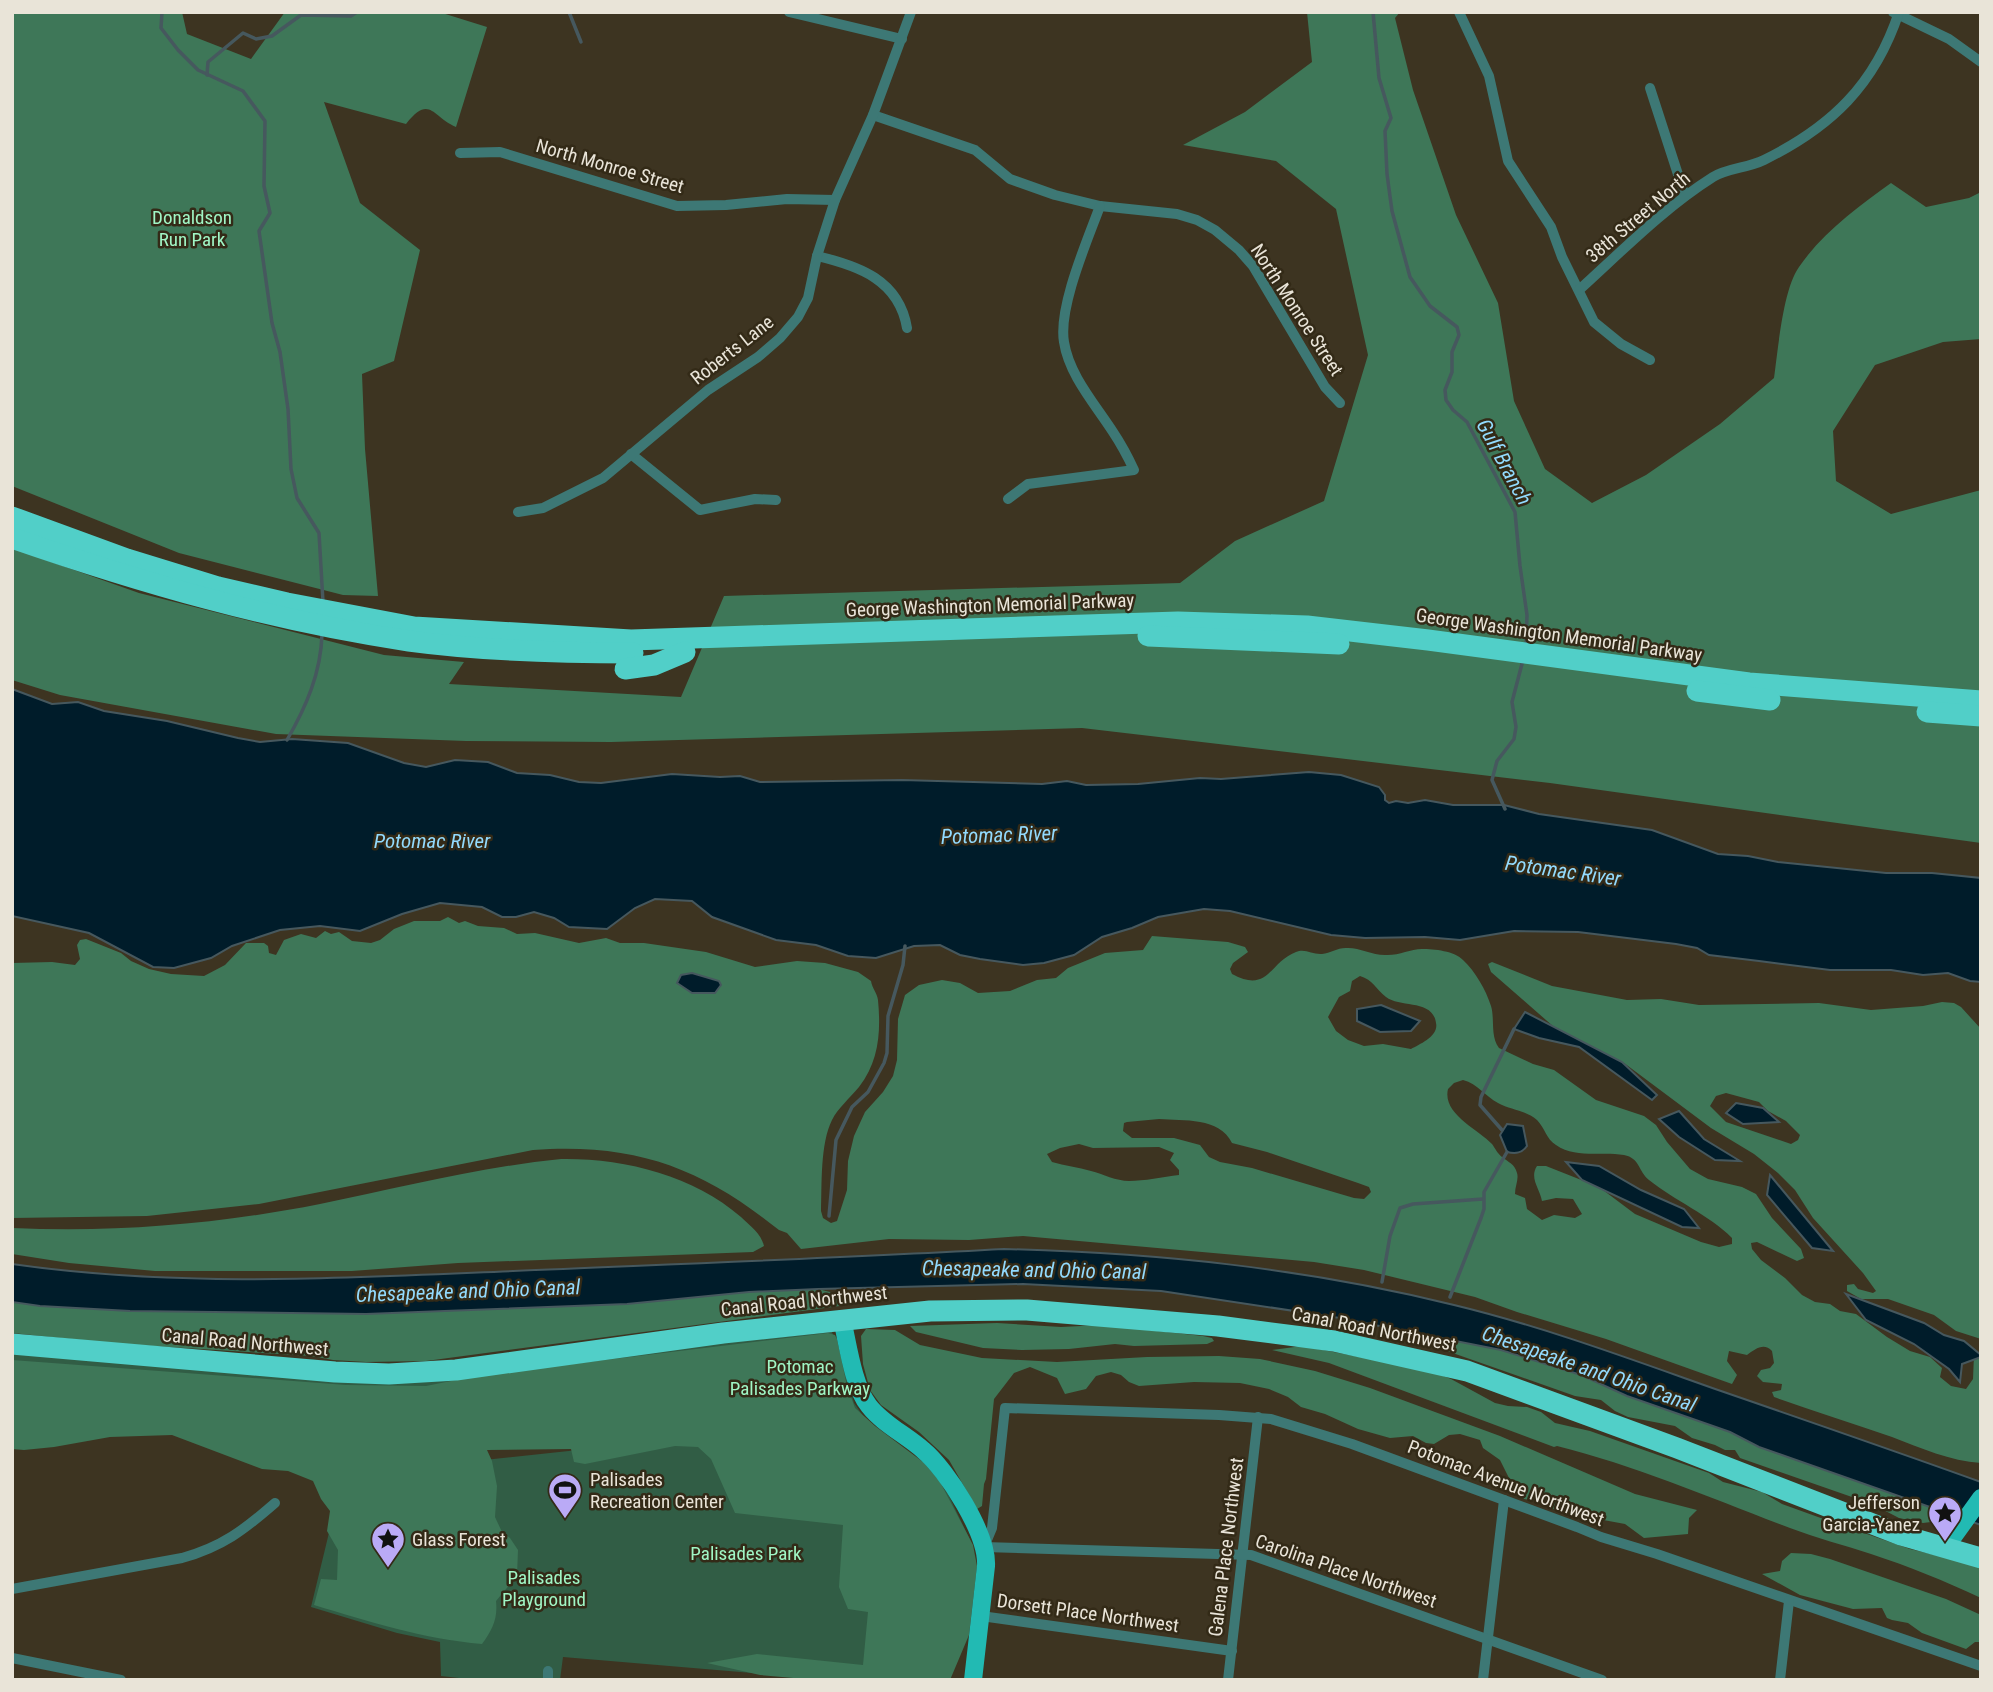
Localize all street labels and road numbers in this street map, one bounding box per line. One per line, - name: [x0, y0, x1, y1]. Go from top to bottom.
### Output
- street label: North Monroe Street: [533, 134, 687, 198]
- street label: 38th Street North: [1581, 167, 1695, 267]
- street label: North Monroe Street: [1246, 240, 1348, 380]
- street label: Roberts Lane: [686, 310, 778, 390]
- street label: George Washington Memorial Parkway: [845, 588, 1135, 622]
- street label: George Washington Memorial Parkway: [1414, 604, 1704, 666]
- street label: Canal Road Northwest: [720, 1281, 888, 1321]
- street label: Canal Road Northwest: [1290, 1302, 1458, 1356]
- street label: Canal Road Northwest: [161, 1323, 329, 1361]
- street label: Potomac Avenue Northwest: [1405, 1435, 1607, 1531]
- street label: Galena Place Northwest: [1204, 1456, 1248, 1638]
- street label: Carolina Place Northwest: [1252, 1529, 1440, 1613]
- street label: Dorsett Place Northwest: [996, 1589, 1180, 1637]

